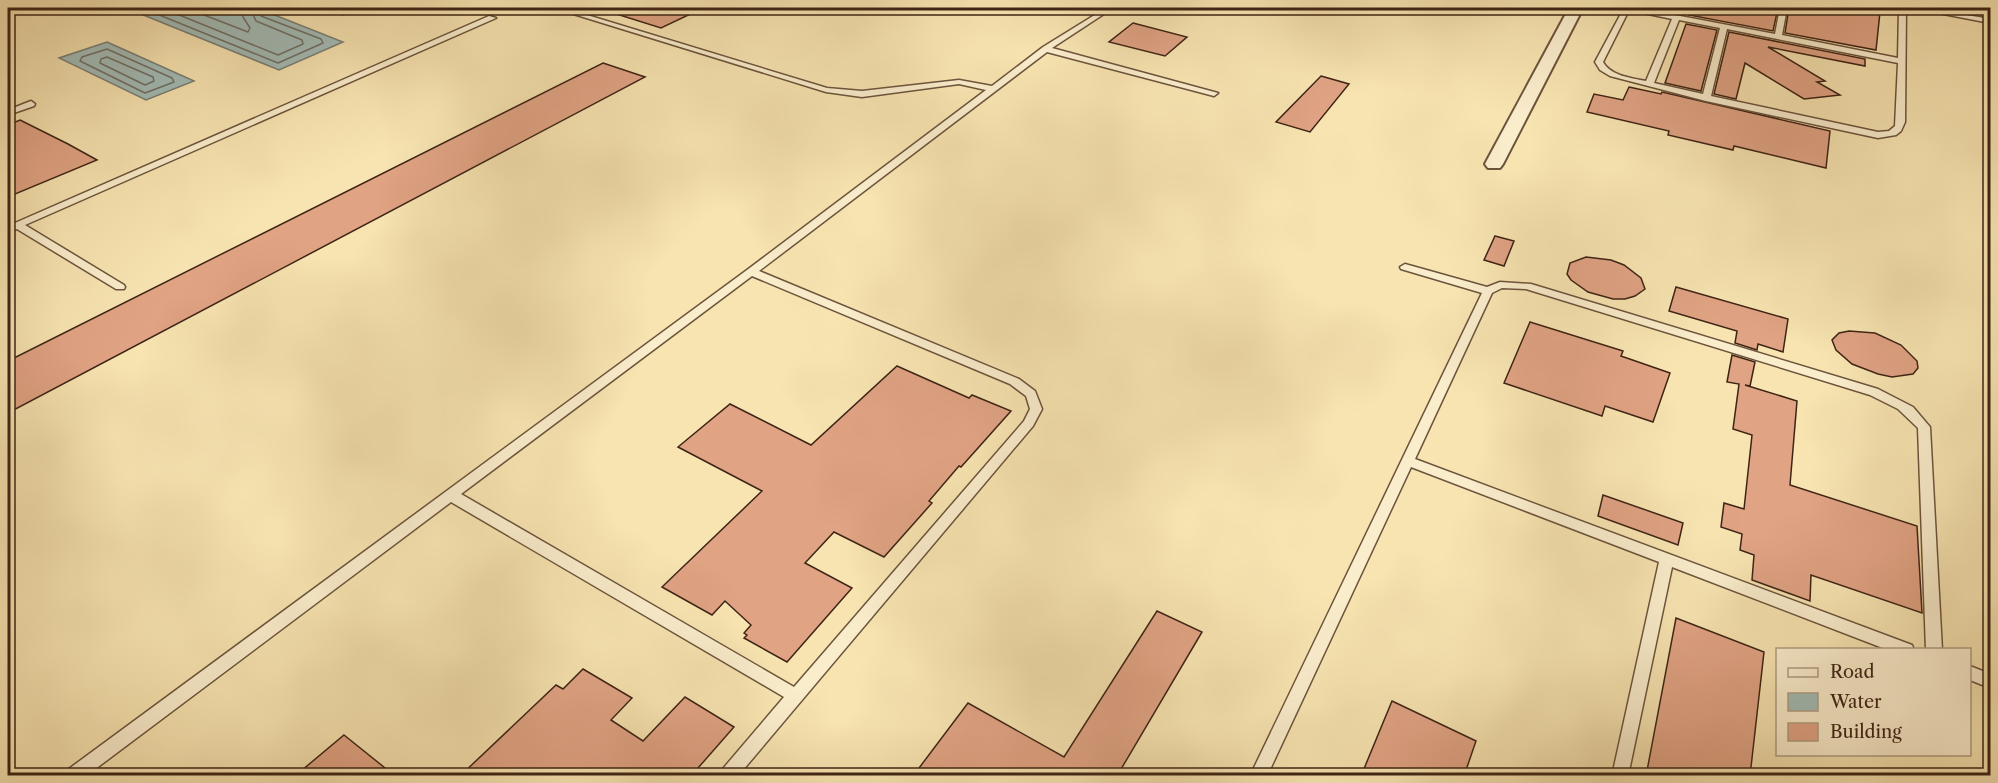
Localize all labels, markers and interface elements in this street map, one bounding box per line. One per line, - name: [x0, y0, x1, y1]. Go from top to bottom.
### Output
- legend: [1776, 648, 1971, 756]
- text: Road: [1830, 661, 1875, 683]
- text: Water: [1829, 691, 1882, 713]
- text: Building: [1830, 721, 1902, 743]

